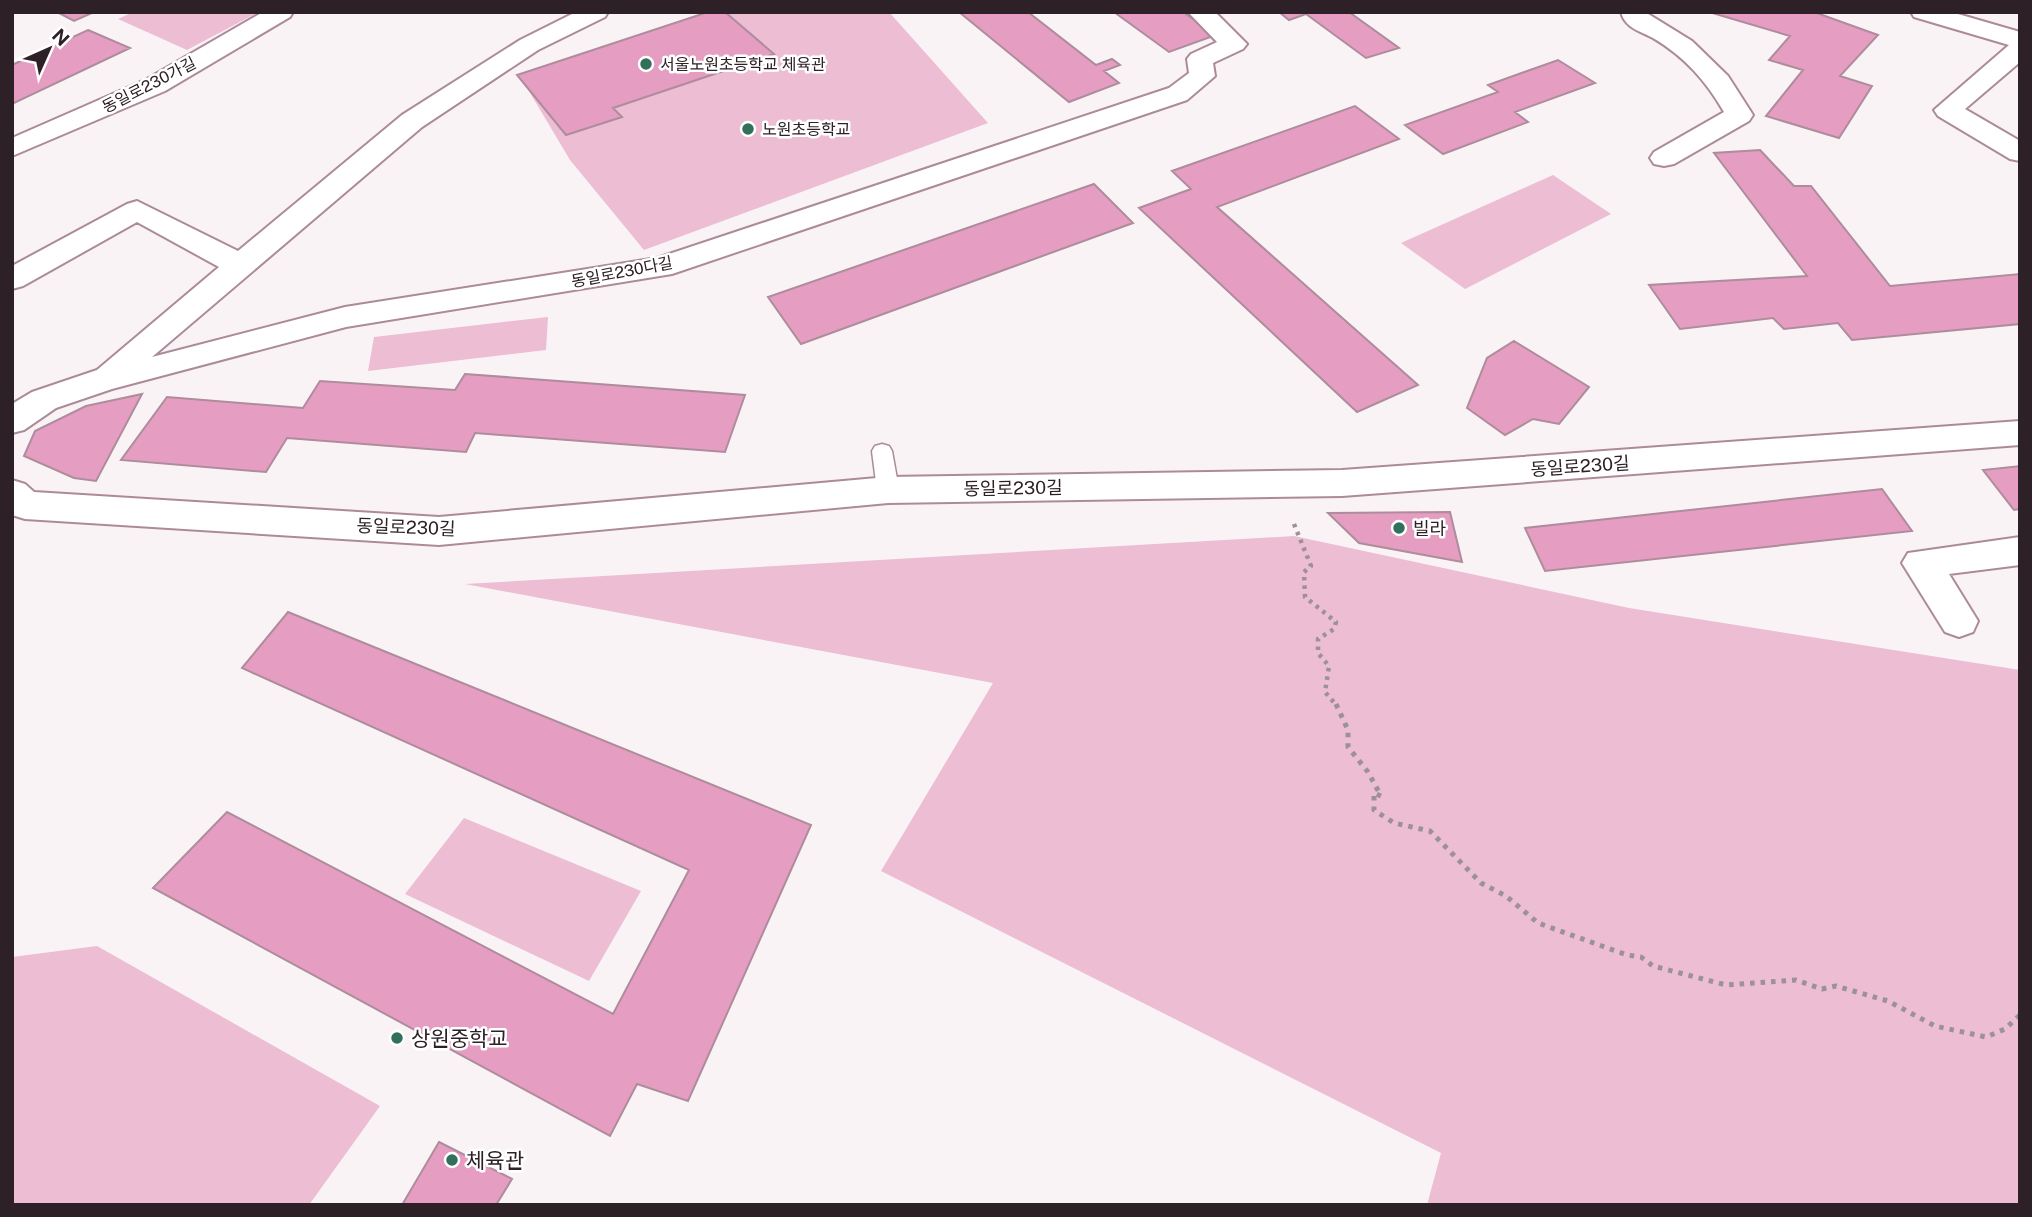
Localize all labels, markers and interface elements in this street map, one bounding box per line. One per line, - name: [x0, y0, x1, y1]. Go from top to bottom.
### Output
- north arrow: [14, 14, 84, 84]
- text: N: [48, 24, 74, 50]
- street label: 동일로230가길: [99, 53, 199, 117]
- place label: 서울노원초등학교 체육관: [660, 55, 826, 74]
- marker: 서울노원초등학교 체육관: [638, 56, 654, 72]
- place label: 노원초등학교: [762, 120, 850, 139]
- marker: 노원초등학교: [740, 121, 756, 137]
- street label: 동일로230다길: [570, 253, 674, 291]
- street label: 동일로230길: [1530, 452, 1630, 480]
- street label: 동일로230길: [963, 477, 1063, 499]
- street label: 동일로230길: [356, 515, 456, 539]
- place label: 빌라: [1413, 518, 1447, 539]
- marker: 빌라: [1391, 520, 1407, 536]
- place label: 상원중학교: [411, 1026, 508, 1051]
- marker: 상원중학교: [389, 1030, 405, 1046]
- place label: 체육관: [466, 1148, 524, 1173]
- marker: 체육관: [444, 1152, 460, 1168]

